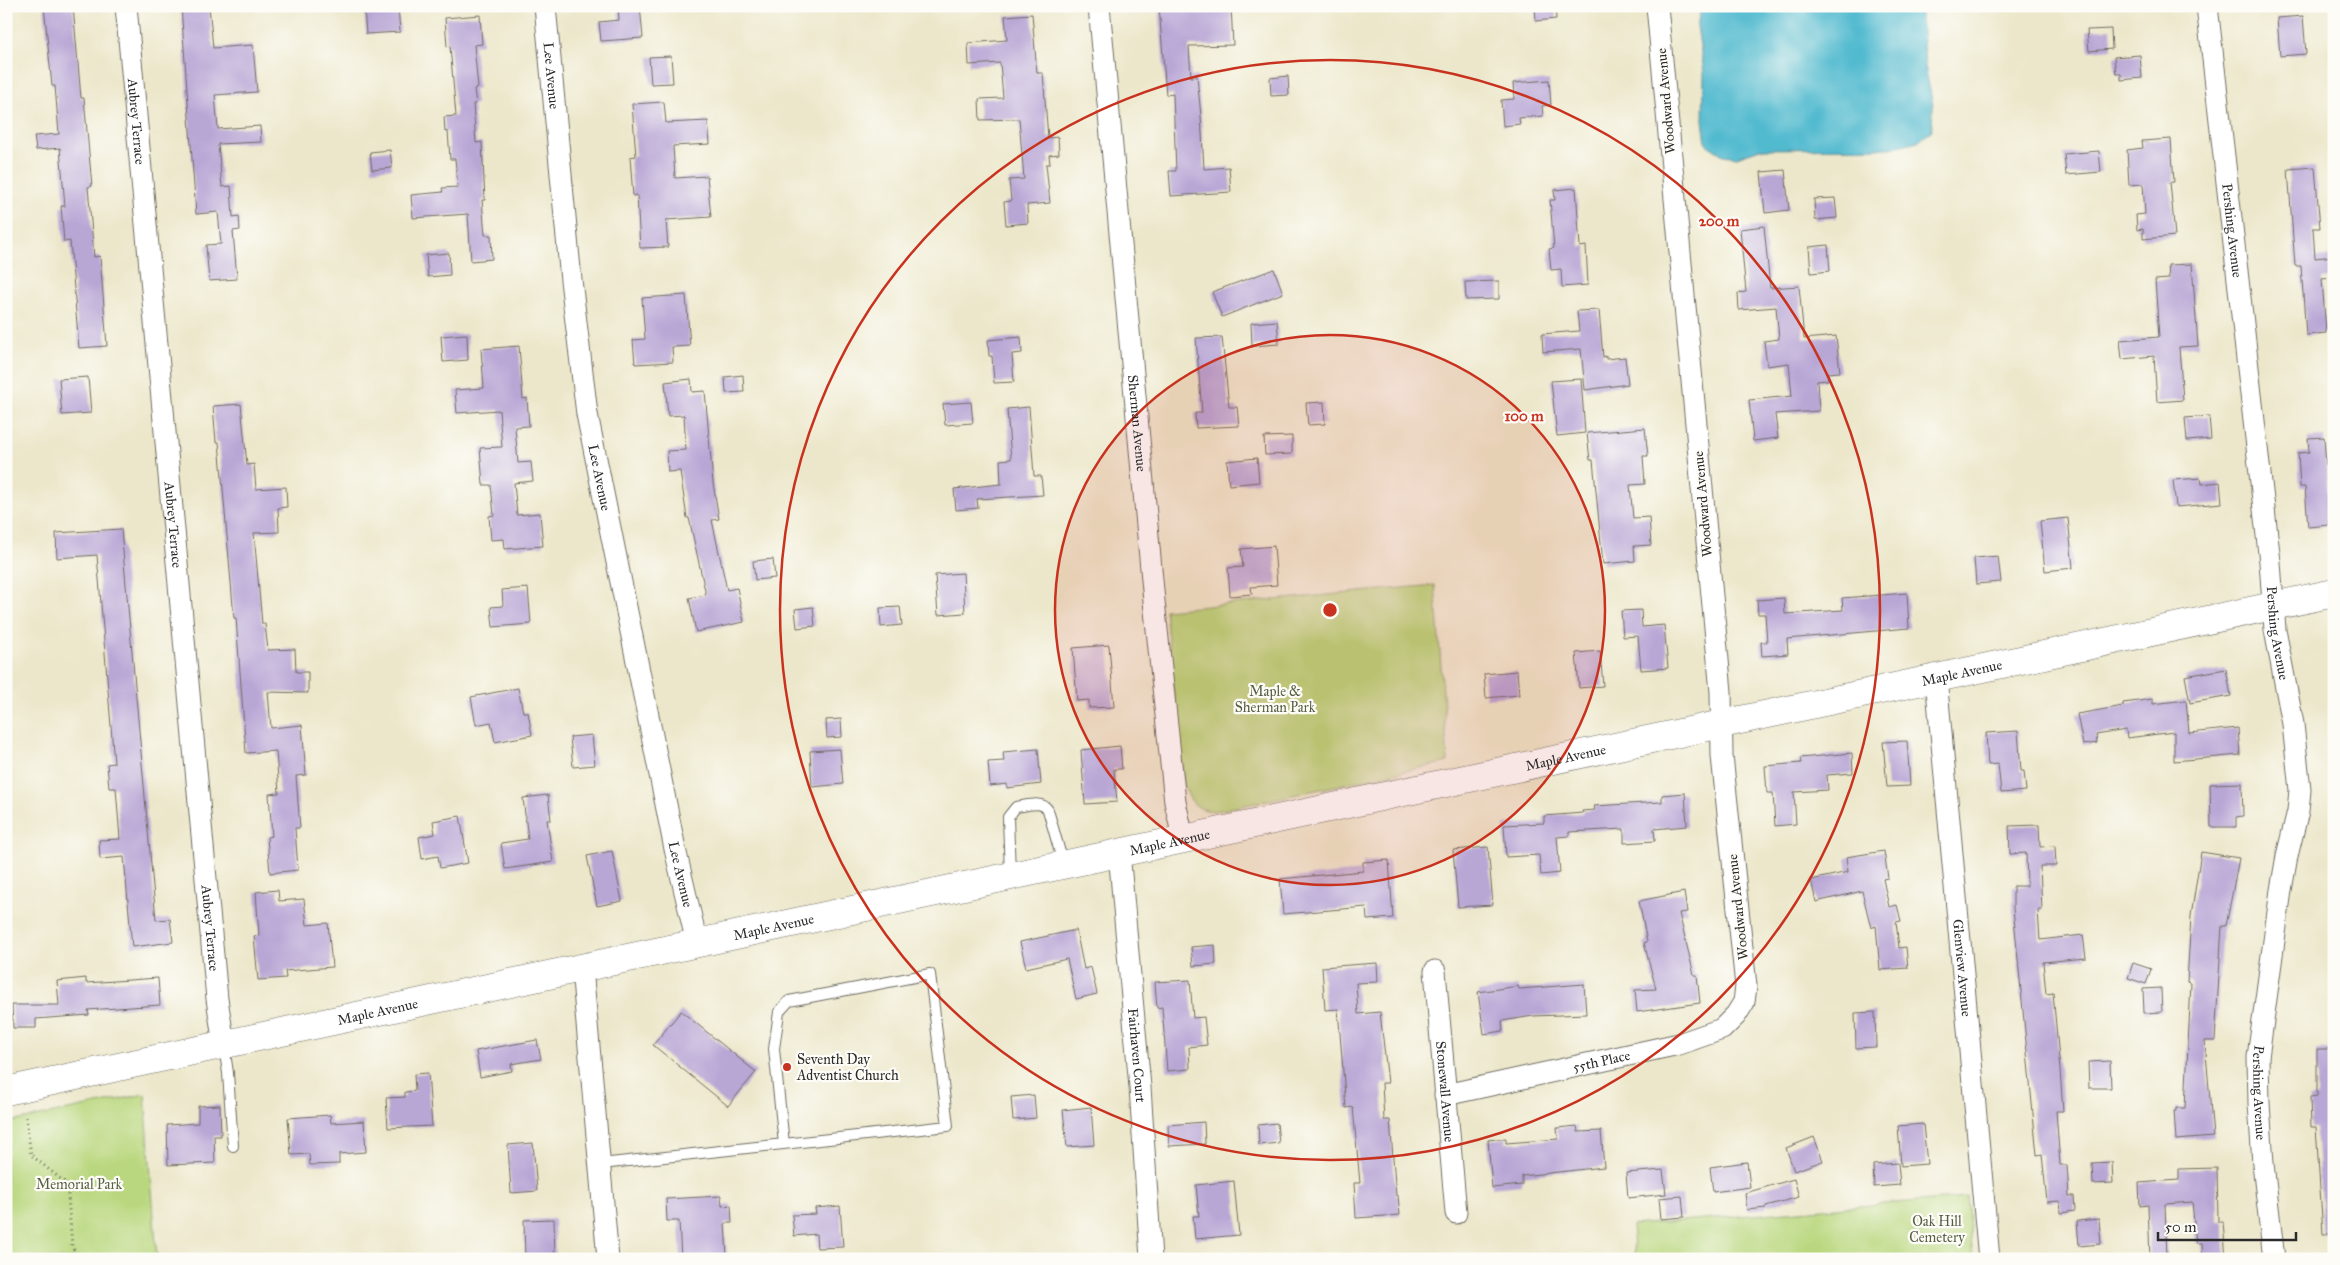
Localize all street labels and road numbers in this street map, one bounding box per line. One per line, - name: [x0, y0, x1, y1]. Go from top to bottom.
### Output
- street label: Lee Avenue: [540, 41, 563, 110]
- street label: Woodward Avenue: [1653, 47, 1679, 155]
- street label: Aubrey Terrace: [124, 77, 149, 166]
- street label: Pershing Avenue: [2219, 183, 2246, 279]
- street label: Sherman Avenue: [1125, 374, 1151, 473]
- street label: Lee Avenue: [585, 443, 615, 512]
- street label: Woodward Avenue: [1690, 450, 1716, 558]
- street label: Aubrey Terrace: [161, 480, 186, 569]
- street label: Pershing Avenue: [2263, 585, 2293, 681]
- street label: Maple Avenue: [1920, 656, 2004, 690]
- street label: Maple Avenue: [1524, 740, 1608, 774]
- street label: Maple Avenue: [1128, 825, 1212, 859]
- street label: Lee Avenue: [665, 840, 697, 909]
- street label: Woodward Avenue: [1724, 853, 1752, 961]
- street label: Aubrey Terrace: [198, 883, 223, 972]
- street label: Maple Avenue: [732, 910, 816, 944]
- street label: Glenview Avenue: [1950, 918, 1975, 1017]
- street label: Maple Avenue: [336, 995, 420, 1028]
- street label: Fairhaven Court: [1124, 1007, 1149, 1103]
- street label: Stonewall Avenue: [1433, 1040, 1458, 1143]
- street label: Pershing Avenue: [2249, 1044, 2270, 1141]
- street label: 55th Place: [1571, 1046, 1632, 1075]

